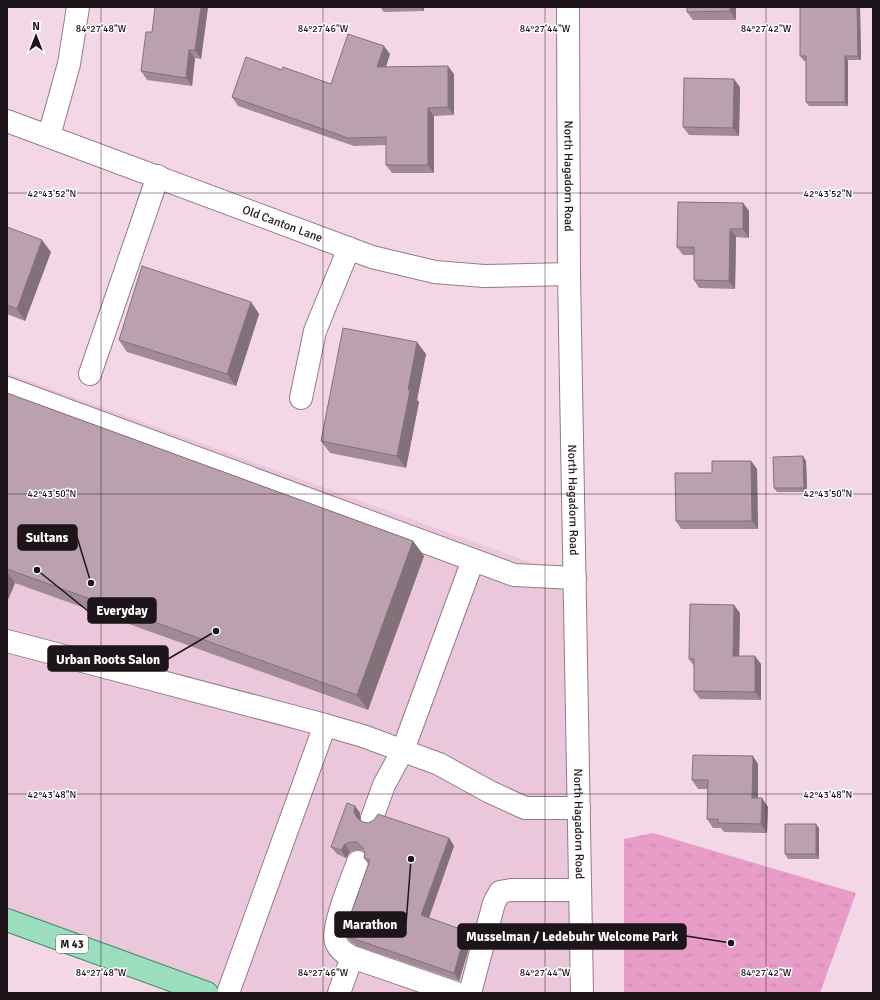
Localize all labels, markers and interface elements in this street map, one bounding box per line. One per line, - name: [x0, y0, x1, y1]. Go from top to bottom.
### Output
- north arrow: [16, 16, 56, 56]
- text: N: [32, 20, 40, 33]
- text: 84°27'48"W: [76, 23, 127, 35]
- text: 84°27'46"W: [298, 23, 349, 35]
- text: 84°27'44"W: [520, 23, 571, 35]
- text: 84°27'42"W: [741, 23, 792, 35]
- street label: North Hagadorn Road: [561, 120, 576, 232]
- text: 42°43'52"N: [28, 188, 76, 200]
- text: 42°43'52"N: [804, 188, 852, 200]
- street label: Old Canton Lane: [240, 202, 325, 245]
- street label: North Hagadorn Road: [565, 444, 582, 556]
- text: 42°43'50"N: [28, 488, 76, 500]
- text: 42°43'50"N: [804, 488, 852, 500]
- callout: Sultans: [18, 525, 77, 550]
- text: Sultans: [26, 530, 69, 546]
- callout: Everyday: [88, 598, 156, 623]
- text: Everyday: [96, 603, 148, 619]
- callout: Urban Roots Salon: [48, 646, 168, 671]
- text: Urban Roots Salon: [56, 652, 160, 668]
- street label: North Hagadorn Road: [570, 768, 587, 880]
- text: 42°43'48"N: [28, 789, 76, 801]
- text: 42°43'48"N: [804, 789, 852, 801]
- callout: Marathon: [335, 912, 406, 937]
- text: Marathon: [343, 917, 397, 933]
- callout: Musselman / Ledebuhr Welcome Park: [458, 924, 686, 949]
- text: Musselman / Ledebuhr Welcome Park: [466, 929, 678, 945]
- road number: M 43: [56, 935, 88, 953]
- text: 84°27'48"W: [76, 967, 127, 979]
- text: 84°27'46"W: [298, 967, 349, 979]
- text: 84°27'44"W: [520, 967, 571, 979]
- text: 84°27'42"W: [741, 967, 792, 979]

